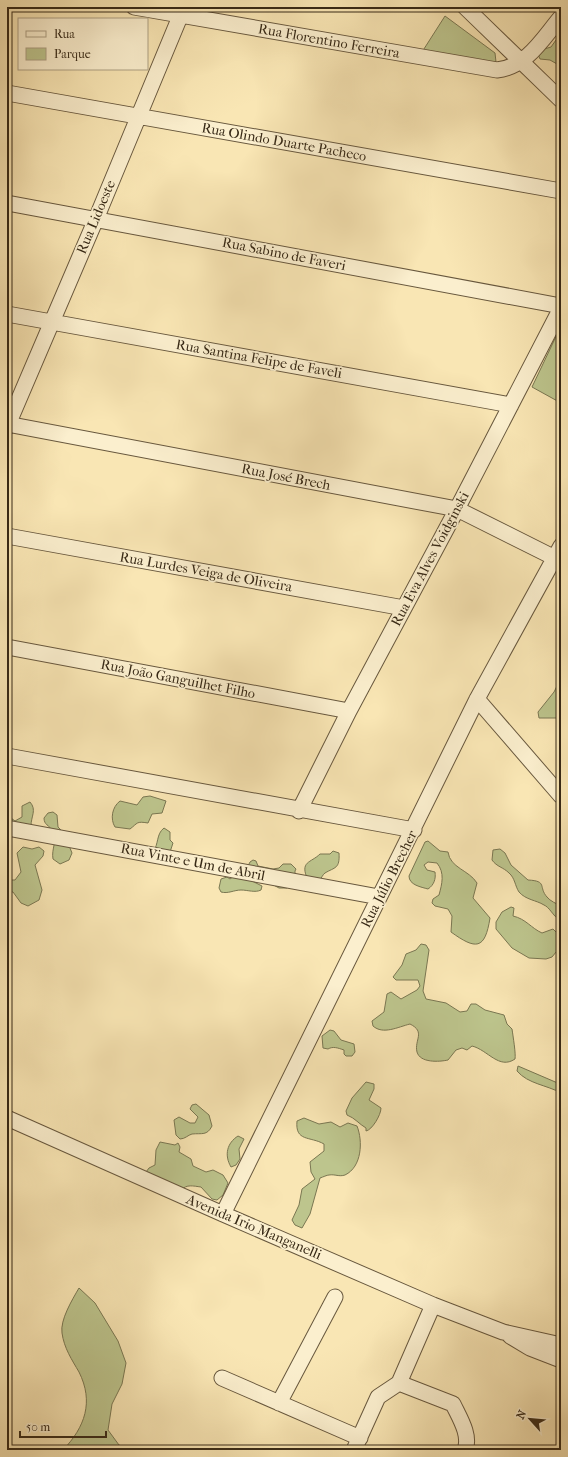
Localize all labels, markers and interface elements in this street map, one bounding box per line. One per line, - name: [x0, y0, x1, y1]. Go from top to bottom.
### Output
- legend: [18, 18, 148, 70]
- street label: Rua Florentino Ferreira: [257, 20, 402, 62]
- text: Rua: [54, 27, 75, 41]
- text: Parque: [54, 47, 91, 61]
- street label: Rua Olindo Duarte Pacheco: [200, 119, 368, 165]
- street label: Rua Lidoeste: [73, 177, 119, 256]
- street label: Rua Sabino de Faveri: [221, 234, 347, 274]
- street label: Rua Santina Felipe de Faveli: [175, 336, 343, 382]
- street label: Rua José Brech: [240, 460, 332, 494]
- street label: Rua Eva Alves Voidginski: [387, 489, 473, 629]
- street label: Rua Lurdes Veiga de Oliveira: [118, 548, 294, 596]
- street label: Rua João Ganguilhet Filho: [99, 656, 257, 702]
- street label: Rua Júlio Brecher: [357, 827, 421, 931]
- street label: Rua Vinte e Um de Abril: [119, 840, 267, 884]
- street label: Avenida Irio Manganelli: [183, 1190, 324, 1263]
- north arrow: [510, 1399, 550, 1439]
- text: N: [514, 1407, 530, 1421]
- scale bar: [20, 1413, 106, 1439]
- text: 50 m: [26, 1420, 50, 1434]

